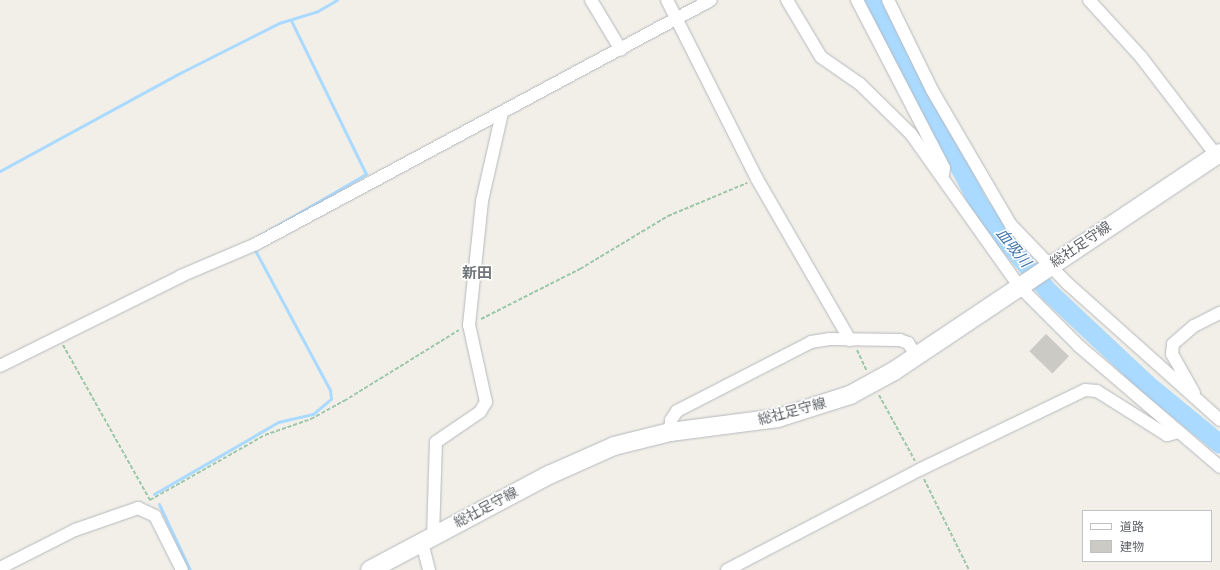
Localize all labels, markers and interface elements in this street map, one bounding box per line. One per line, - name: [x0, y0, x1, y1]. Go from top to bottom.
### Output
- street label: 総社足守線: [1047, 218, 1115, 272]
- water label: 血吸川: [992, 225, 1034, 271]
- district label: 新田: [462, 265, 492, 283]
- street label: 総社足守線: [756, 395, 828, 429]
- street label: 総社足守線: [451, 484, 521, 532]
- legend: [1082, 510, 1212, 562]
- text: 道路: [1120, 520, 1144, 535]
- text: 建物: [1120, 540, 1144, 555]

